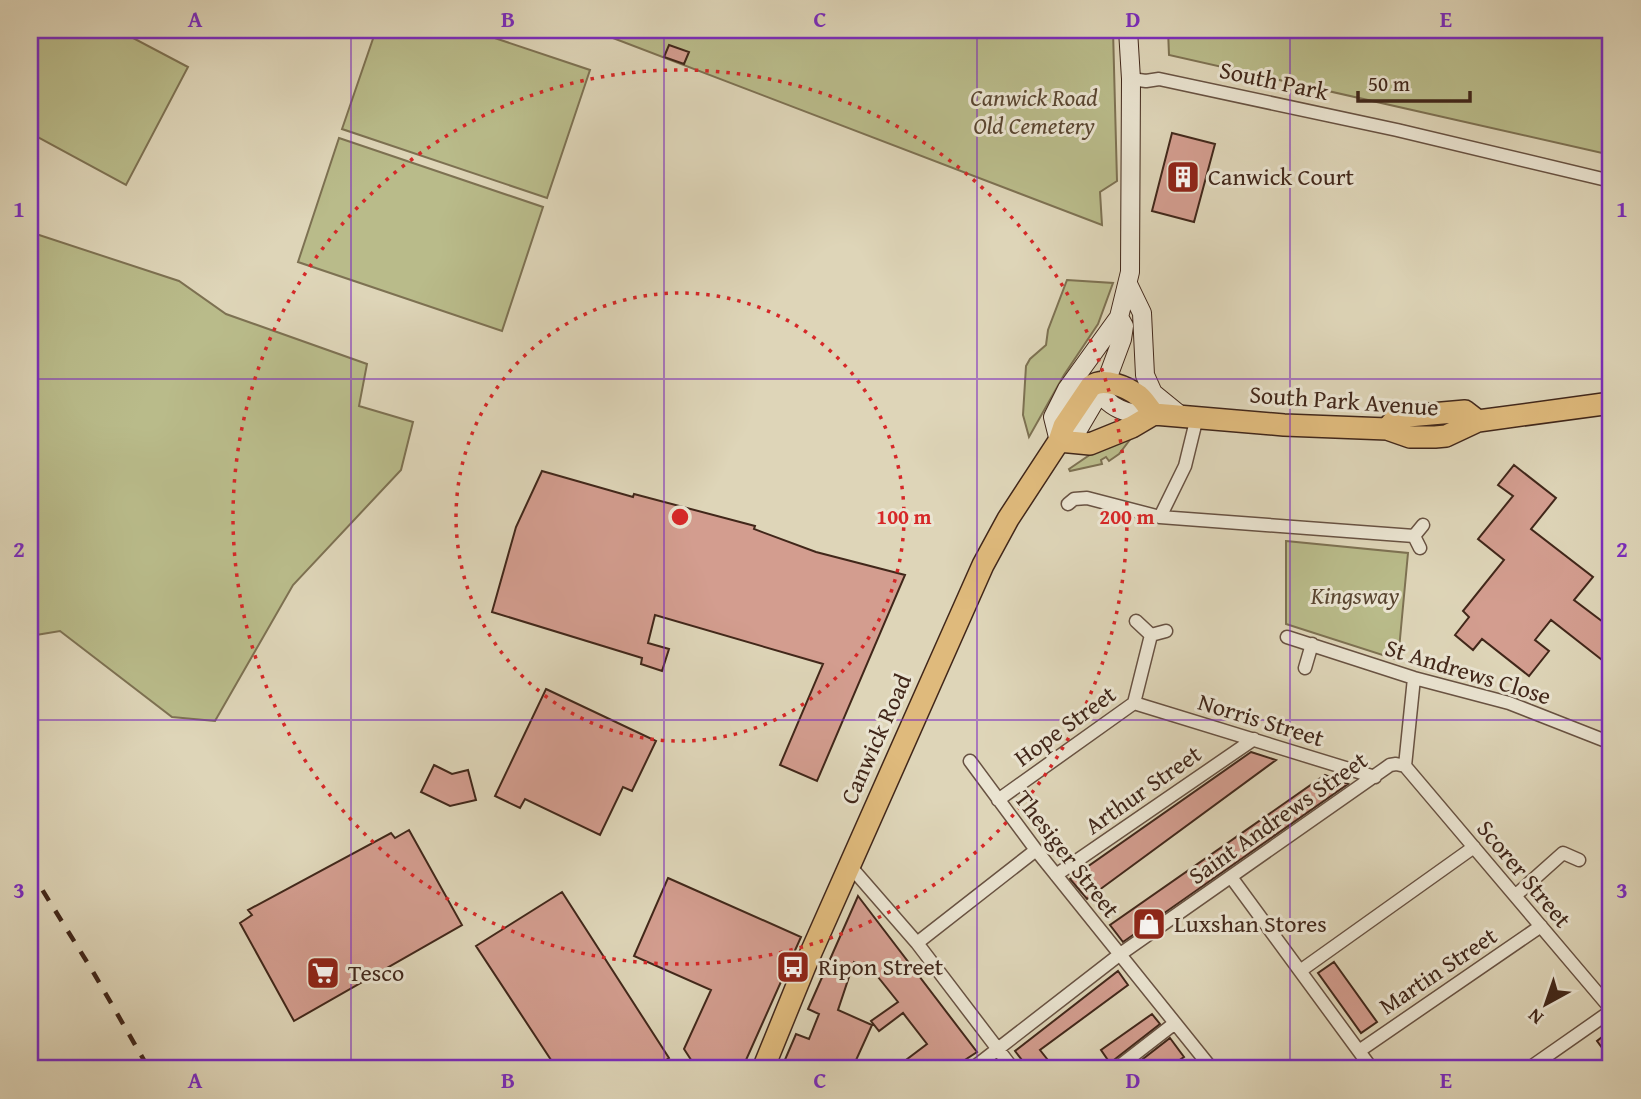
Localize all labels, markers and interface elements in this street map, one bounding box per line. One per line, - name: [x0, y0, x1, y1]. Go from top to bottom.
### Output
- text: A: [188, 2, 203, 35]
- text: B: [501, 2, 515, 35]
- text: C: [813, 2, 827, 35]
- text: D: [1126, 2, 1141, 35]
- text: E: [1440, 2, 1452, 35]
- street label: South Park: [1216, 52, 1333, 109]
- scale bar: [1358, 60, 1470, 104]
- text: 50 m: [1368, 68, 1410, 99]
- park label: Canwick Road Old Cemetery: [970, 80, 1098, 143]
- building icon: Canwick Court: [1164, 158, 1202, 196]
- place label: Canwick Court: [1208, 159, 1355, 194]
- text: 1: [13, 192, 25, 225]
- text: 1: [1616, 192, 1628, 225]
- street label: South Park Avenue: [1248, 376, 1440, 425]
- text: 100 m: [876, 501, 932, 532]
- text: 200 m: [1099, 501, 1155, 532]
- centre of rings: [668, 505, 692, 529]
- text: 2: [13, 532, 25, 565]
- text: 2: [1616, 532, 1628, 565]
- park label: Kingsway: [1310, 578, 1399, 613]
- street label: St Andrews Close: [1381, 630, 1555, 713]
- street label: Canwick Road: [831, 668, 920, 810]
- street label: Hope Street: [1007, 676, 1123, 775]
- street label: Norris Street: [1194, 684, 1329, 755]
- street label: Arthur Street: [1077, 736, 1209, 843]
- street label: Saint Andrews Street: [1181, 742, 1375, 893]
- street label: Thesiger Street: [1006, 782, 1129, 925]
- street label: Scorer Street: [1469, 812, 1580, 936]
- text: 3: [13, 873, 25, 906]
- text: 3: [1616, 873, 1628, 906]
- shop icon: Luxshan Stores: [1130, 905, 1168, 943]
- place label: Luxshan Stores: [1174, 906, 1327, 941]
- street label: Martin Street: [1372, 918, 1504, 1023]
- bus stop icon: Ripon Street: [774, 948, 812, 986]
- place label: Ripon Street: [818, 949, 944, 984]
- supermarket icon: Tesco: [304, 954, 342, 992]
- place label: Tesco: [348, 955, 404, 990]
- north arrow: [1512, 970, 1582, 1040]
- text: N: [1521, 1002, 1549, 1032]
- text: A: [188, 1063, 203, 1096]
- text: B: [501, 1063, 515, 1096]
- text: C: [813, 1063, 827, 1096]
- text: D: [1126, 1063, 1141, 1096]
- text: E: [1440, 1063, 1452, 1096]

